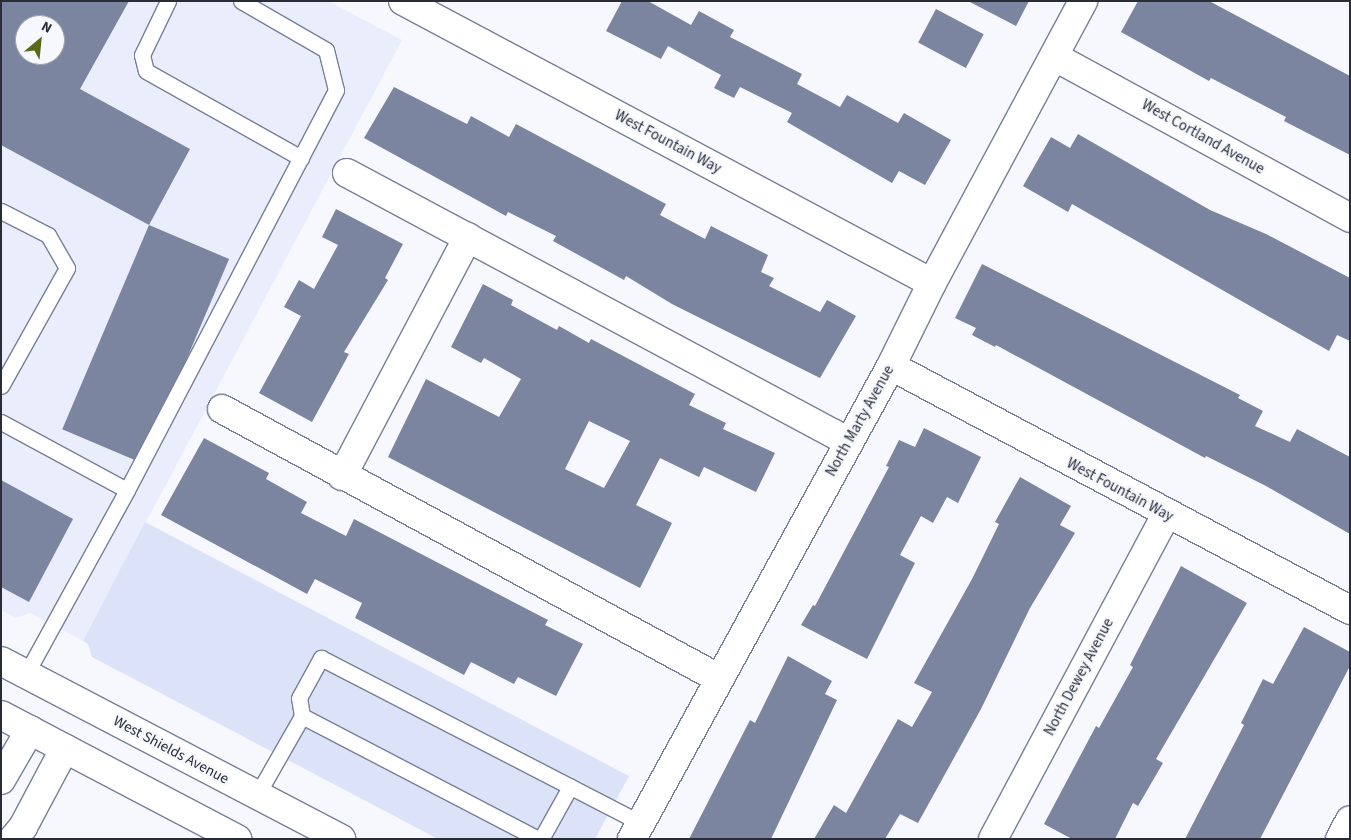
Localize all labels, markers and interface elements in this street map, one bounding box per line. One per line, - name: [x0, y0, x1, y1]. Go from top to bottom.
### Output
- north arrow: [15, 15, 65, 65]
- text: N: [38, 17, 55, 39]
- street label: West Cortland Avenue: [1139, 96, 1267, 178]
- street label: West Fountain Way: [612, 106, 724, 178]
- street label: North Marty Avenue: [822, 362, 898, 480]
- street label: West Fountain Way: [1064, 454, 1176, 526]
- street label: North Dewey Avenue: [1040, 615, 1118, 739]
- street label: West Shields Avenue: [110, 712, 232, 788]

